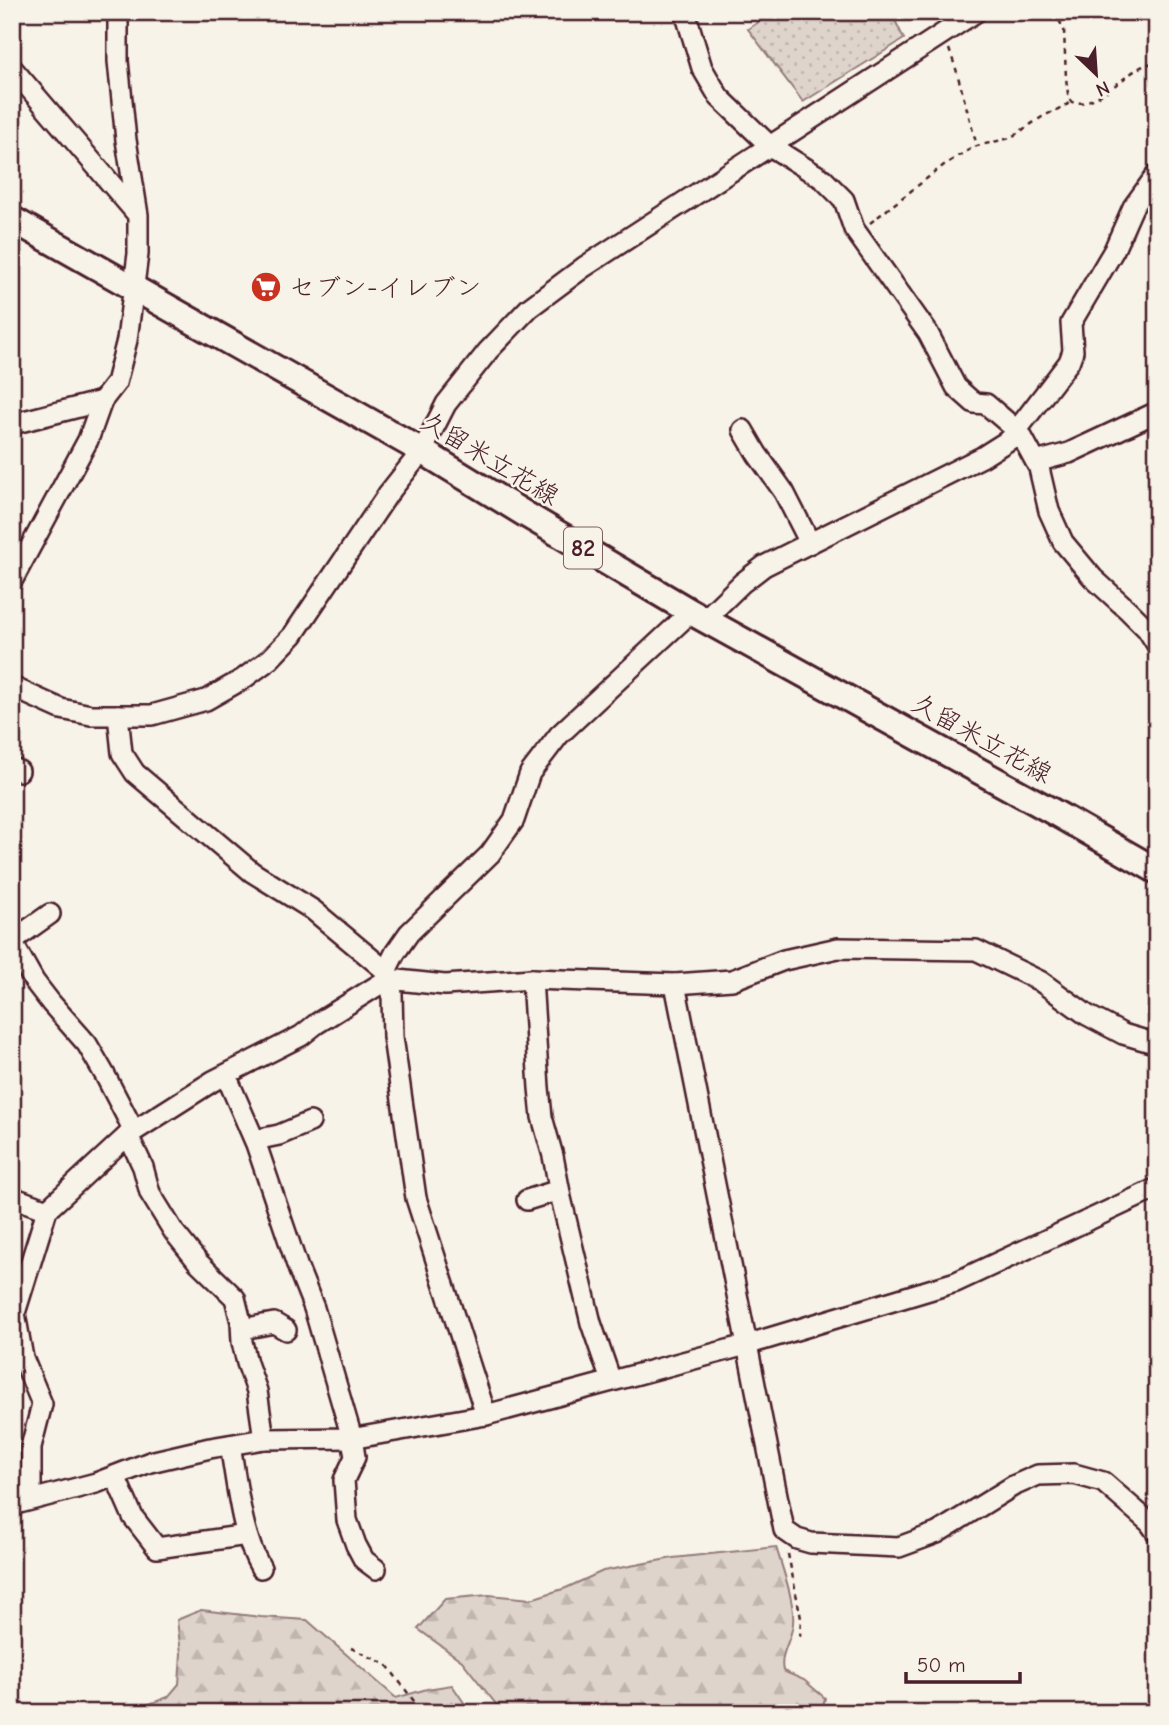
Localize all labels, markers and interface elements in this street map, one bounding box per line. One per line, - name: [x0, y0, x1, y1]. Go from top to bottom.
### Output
- north arrow: [1060, 38, 1130, 108]
- text: N: [1092, 76, 1113, 101]
- supermarket icon: セブン-イレブン: [249, 270, 283, 304]
- place label: セブン-イレブン: [289, 273, 481, 303]
- street label: 久留米立花線: [415, 406, 564, 512]
- road number: 82: [564, 528, 602, 568]
- street label: 久留米立花線: [906, 688, 1057, 790]
- scale bar: [906, 1641, 1020, 1685]
- text: 50 m: [917, 1653, 966, 1677]

